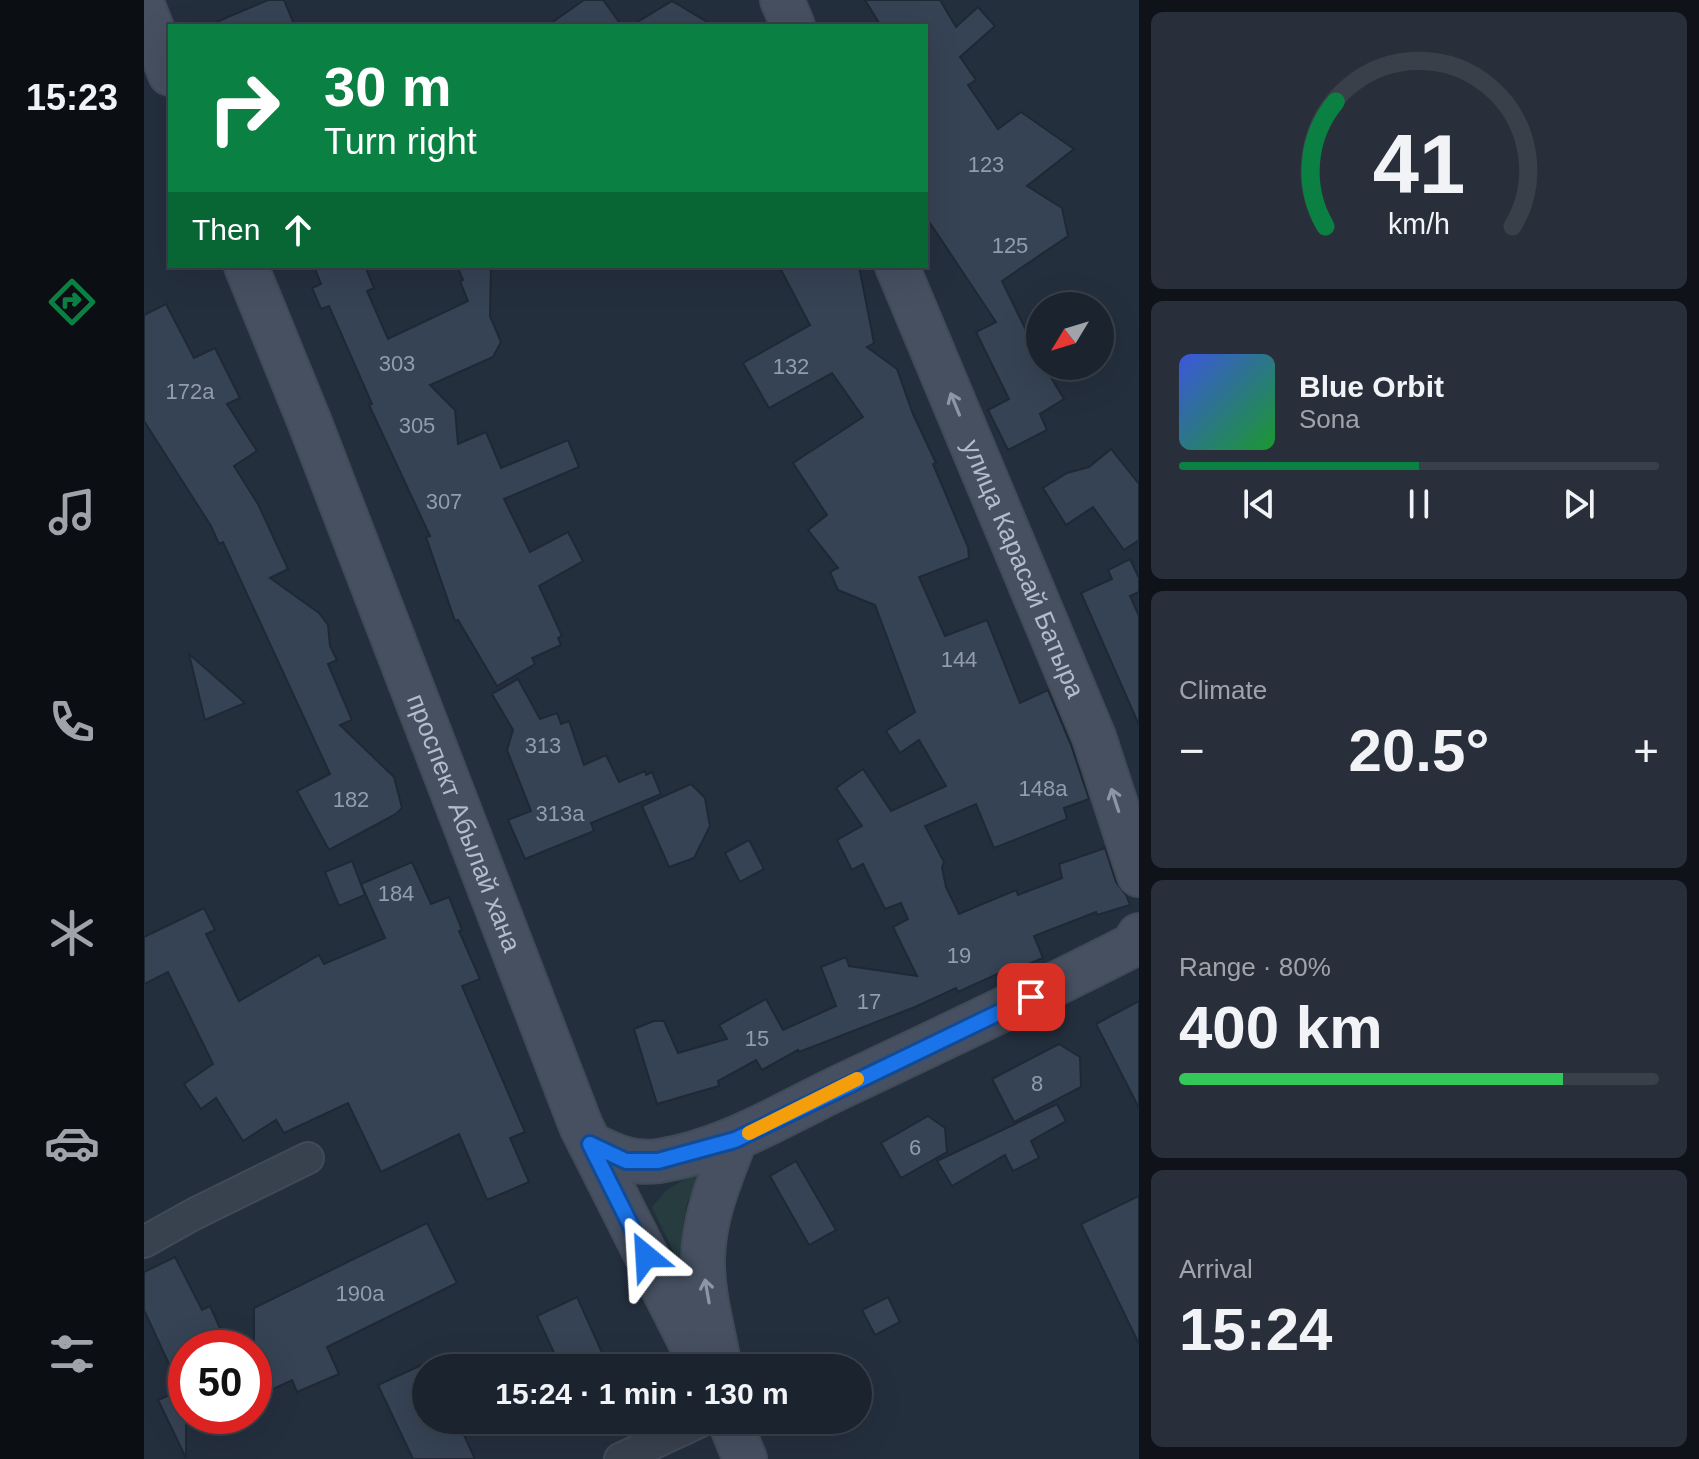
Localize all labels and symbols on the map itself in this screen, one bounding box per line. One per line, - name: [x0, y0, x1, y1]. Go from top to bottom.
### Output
- house number: 123: [968, 152, 1004, 177]
- house number: 125: [992, 233, 1028, 258]
- north arrow: [1026, 292, 1114, 380]
- house number: 303: [379, 351, 415, 376]
- house number: 132: [773, 354, 809, 379]
- house number: 172а: [166, 379, 215, 404]
- one-way arrow: [947, 392, 961, 416]
- house number: 305: [399, 413, 435, 438]
- street label: улица Карасай Батыра: [956, 435, 1091, 703]
- house number: 307: [426, 489, 462, 514]
- house number: 144: [941, 647, 977, 672]
- street label: проспект Абылай хана: [401, 690, 528, 956]
- house number: 313: [525, 733, 561, 758]
- house number: 148а: [1019, 776, 1068, 801]
- house number: 182: [333, 787, 369, 812]
- one-way arrow: [1106, 788, 1121, 813]
- house number: 313а: [536, 801, 585, 826]
- house number: 184: [378, 881, 414, 906]
- house number: 19: [947, 943, 971, 968]
- pin: [997, 963, 1065, 1031]
- house number: 17: [857, 989, 881, 1014]
- house number: 15: [745, 1026, 769, 1051]
- house number: 8: [1031, 1071, 1043, 1096]
- house number: 6: [909, 1135, 921, 1160]
- position arrow: [604, 1214, 688, 1298]
- one-way arrow: [698, 1279, 713, 1304]
- house number: 190а: [336, 1281, 385, 1306]
- speed limit sign: 50: [168, 1330, 272, 1434]

